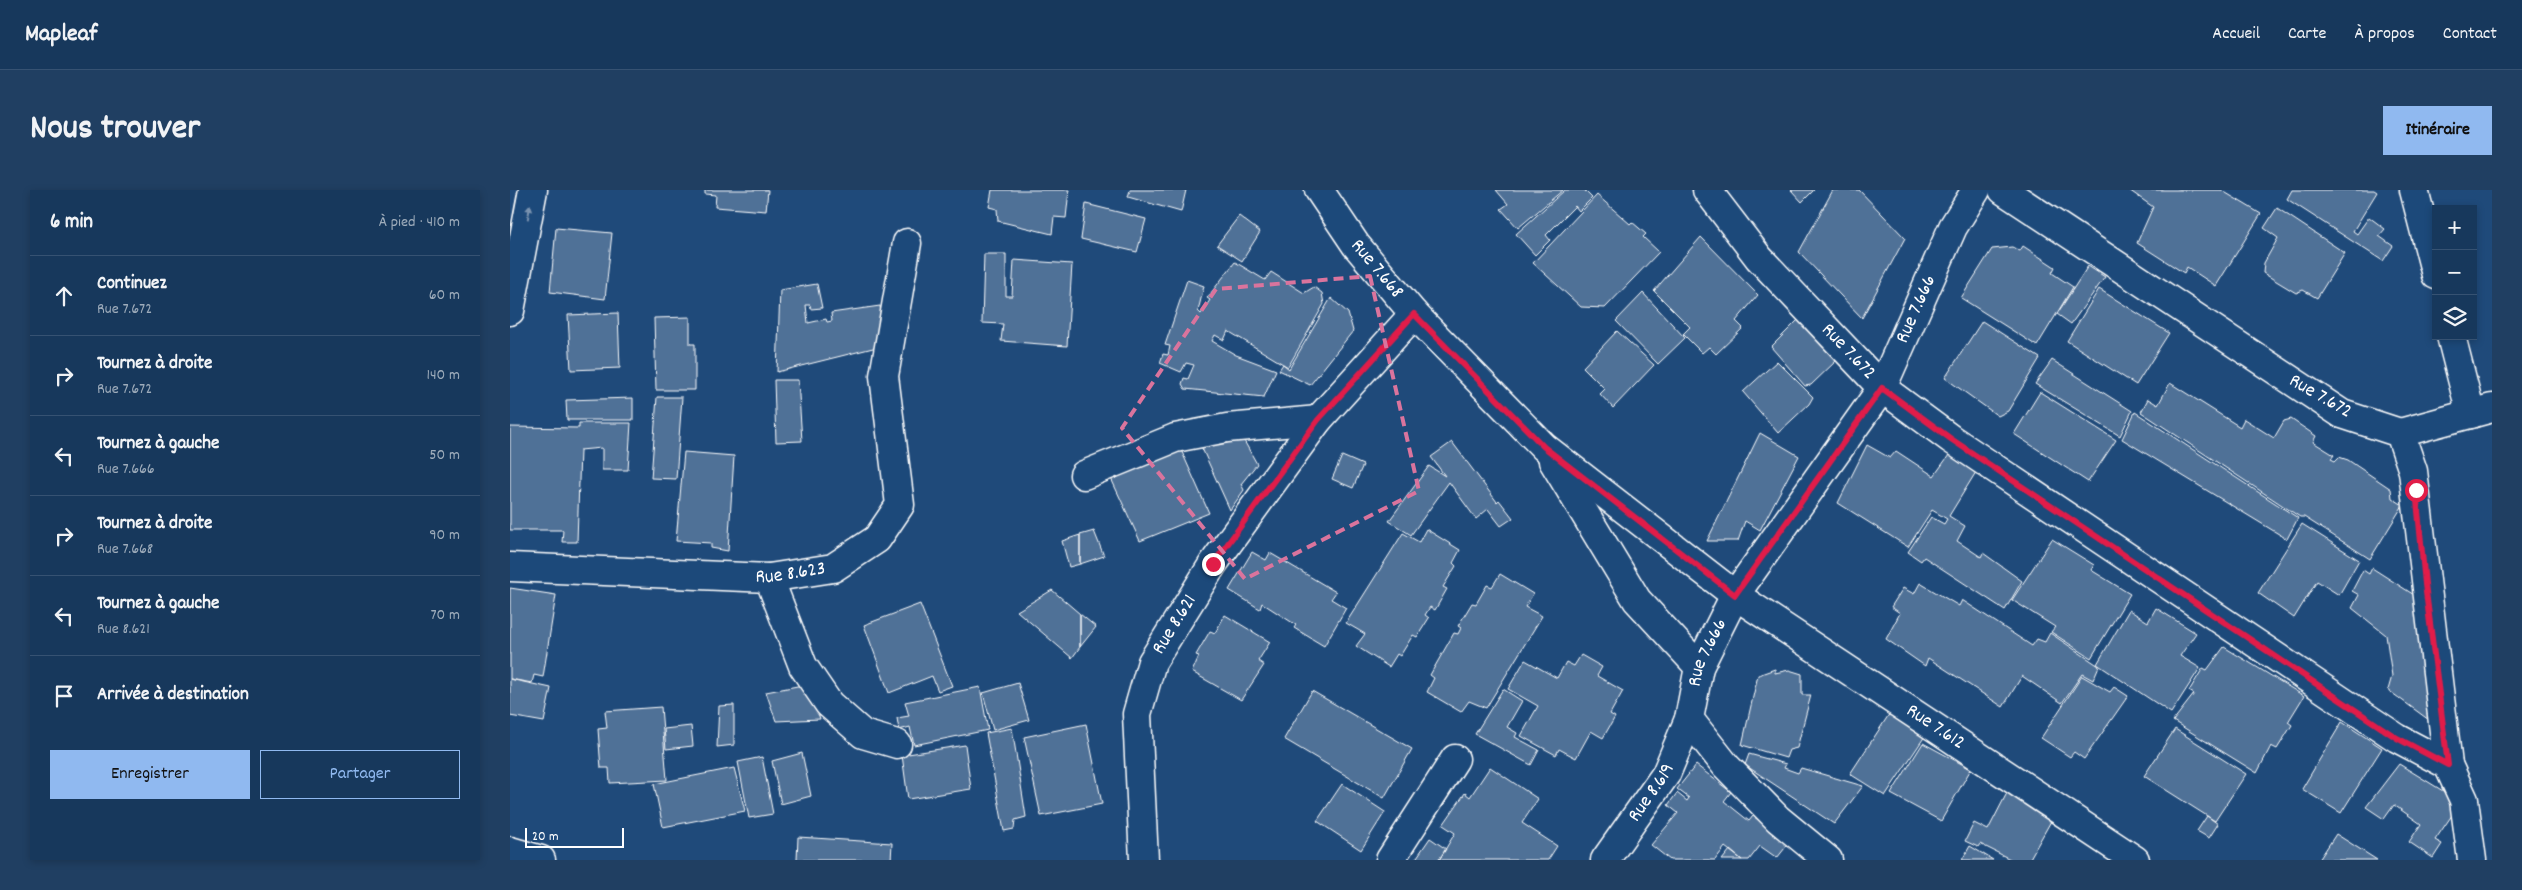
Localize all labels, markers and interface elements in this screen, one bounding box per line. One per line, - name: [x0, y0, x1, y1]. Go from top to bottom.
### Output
- text: Mapleaf: [25, 18, 97, 52]
- text: Accueil: [2212, 22, 2260, 47]
- text: Carte: [2288, 22, 2327, 47]
- text: À propos: [2355, 22, 2415, 47]
- text: Contact: [2443, 22, 2497, 47]
- text: Nous trouver: [30, 105, 200, 155]
- button: Itinéraire: [2383, 106, 2492, 155]
- one-way arrow: [525, 204, 533, 220]
- map controls: [2432, 205, 2477, 340]
- button: +: [2432, 205, 2477, 250]
- text: 6 min: [50, 208, 93, 238]
- text: À pied · 410 m: [379, 211, 460, 234]
- street label: Rue 7.668: [1343, 233, 1410, 305]
- button: −: [2432, 250, 2477, 295]
- text: Continuez: [97, 271, 167, 298]
- street label: Rue 7.666: [1889, 271, 1944, 348]
- icon: ahead: [50, 282, 78, 310]
- text: 60 m: [429, 284, 460, 307]
- button: layers: [2432, 295, 2477, 340]
- text: Rue 7.672: [97, 298, 152, 321]
- street label: Rue 7.672: [1814, 317, 1882, 387]
- text: Tournez à droite: [97, 351, 212, 378]
- icon: right: [50, 362, 78, 390]
- text: 140 m: [426, 364, 460, 387]
- street label: Rue 7.672: [2283, 368, 2357, 426]
- text: Rue 7.672: [97, 378, 152, 401]
- text: Tournez à gauche: [97, 431, 219, 458]
- icon: left: [50, 442, 78, 470]
- text: 50 m: [429, 444, 460, 467]
- text: Rue 7.666: [97, 458, 155, 481]
- route start: [2405, 479, 2428, 502]
- text: Tournez à droite: [97, 511, 212, 538]
- icon: right: [50, 522, 78, 550]
- text: 90 m: [429, 524, 460, 547]
- text: Rue 7.668: [97, 538, 153, 561]
- route end: [1202, 553, 1225, 576]
- street label: Rue 8.623: [755, 555, 828, 592]
- street label: Rue 8.621: [1146, 589, 1204, 660]
- text: Tournez à gauche: [97, 591, 219, 618]
- icon: left: [50, 602, 78, 630]
- text: 70 m: [430, 604, 460, 627]
- street label: Rue 7.666: [1682, 614, 1735, 689]
- text: Rue 8.621: [97, 618, 150, 641]
- icon: arrive: [50, 682, 78, 710]
- text: Arrivée à destination: [97, 682, 249, 709]
- street label: Rue 7.612: [1900, 698, 1970, 757]
- button: Enregistrer: [50, 750, 250, 799]
- button: Partager: [260, 750, 460, 799]
- street label: Rue 8.619: [1622, 760, 1683, 828]
- scale bar: [525, 825, 624, 848]
- text: 20 m: [532, 827, 559, 847]

